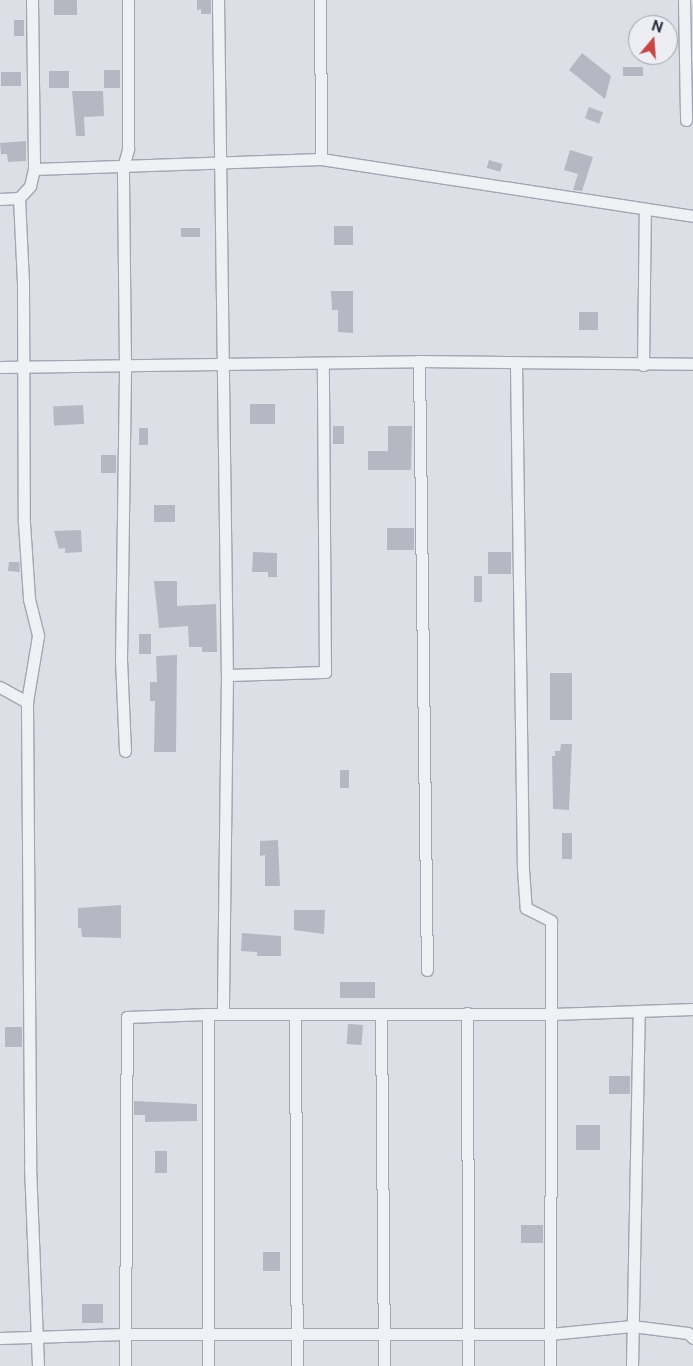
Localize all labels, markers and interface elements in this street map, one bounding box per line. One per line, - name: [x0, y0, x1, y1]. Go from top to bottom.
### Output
- north arrow: [628, 15, 678, 65]
- text: N: [650, 17, 665, 36]

